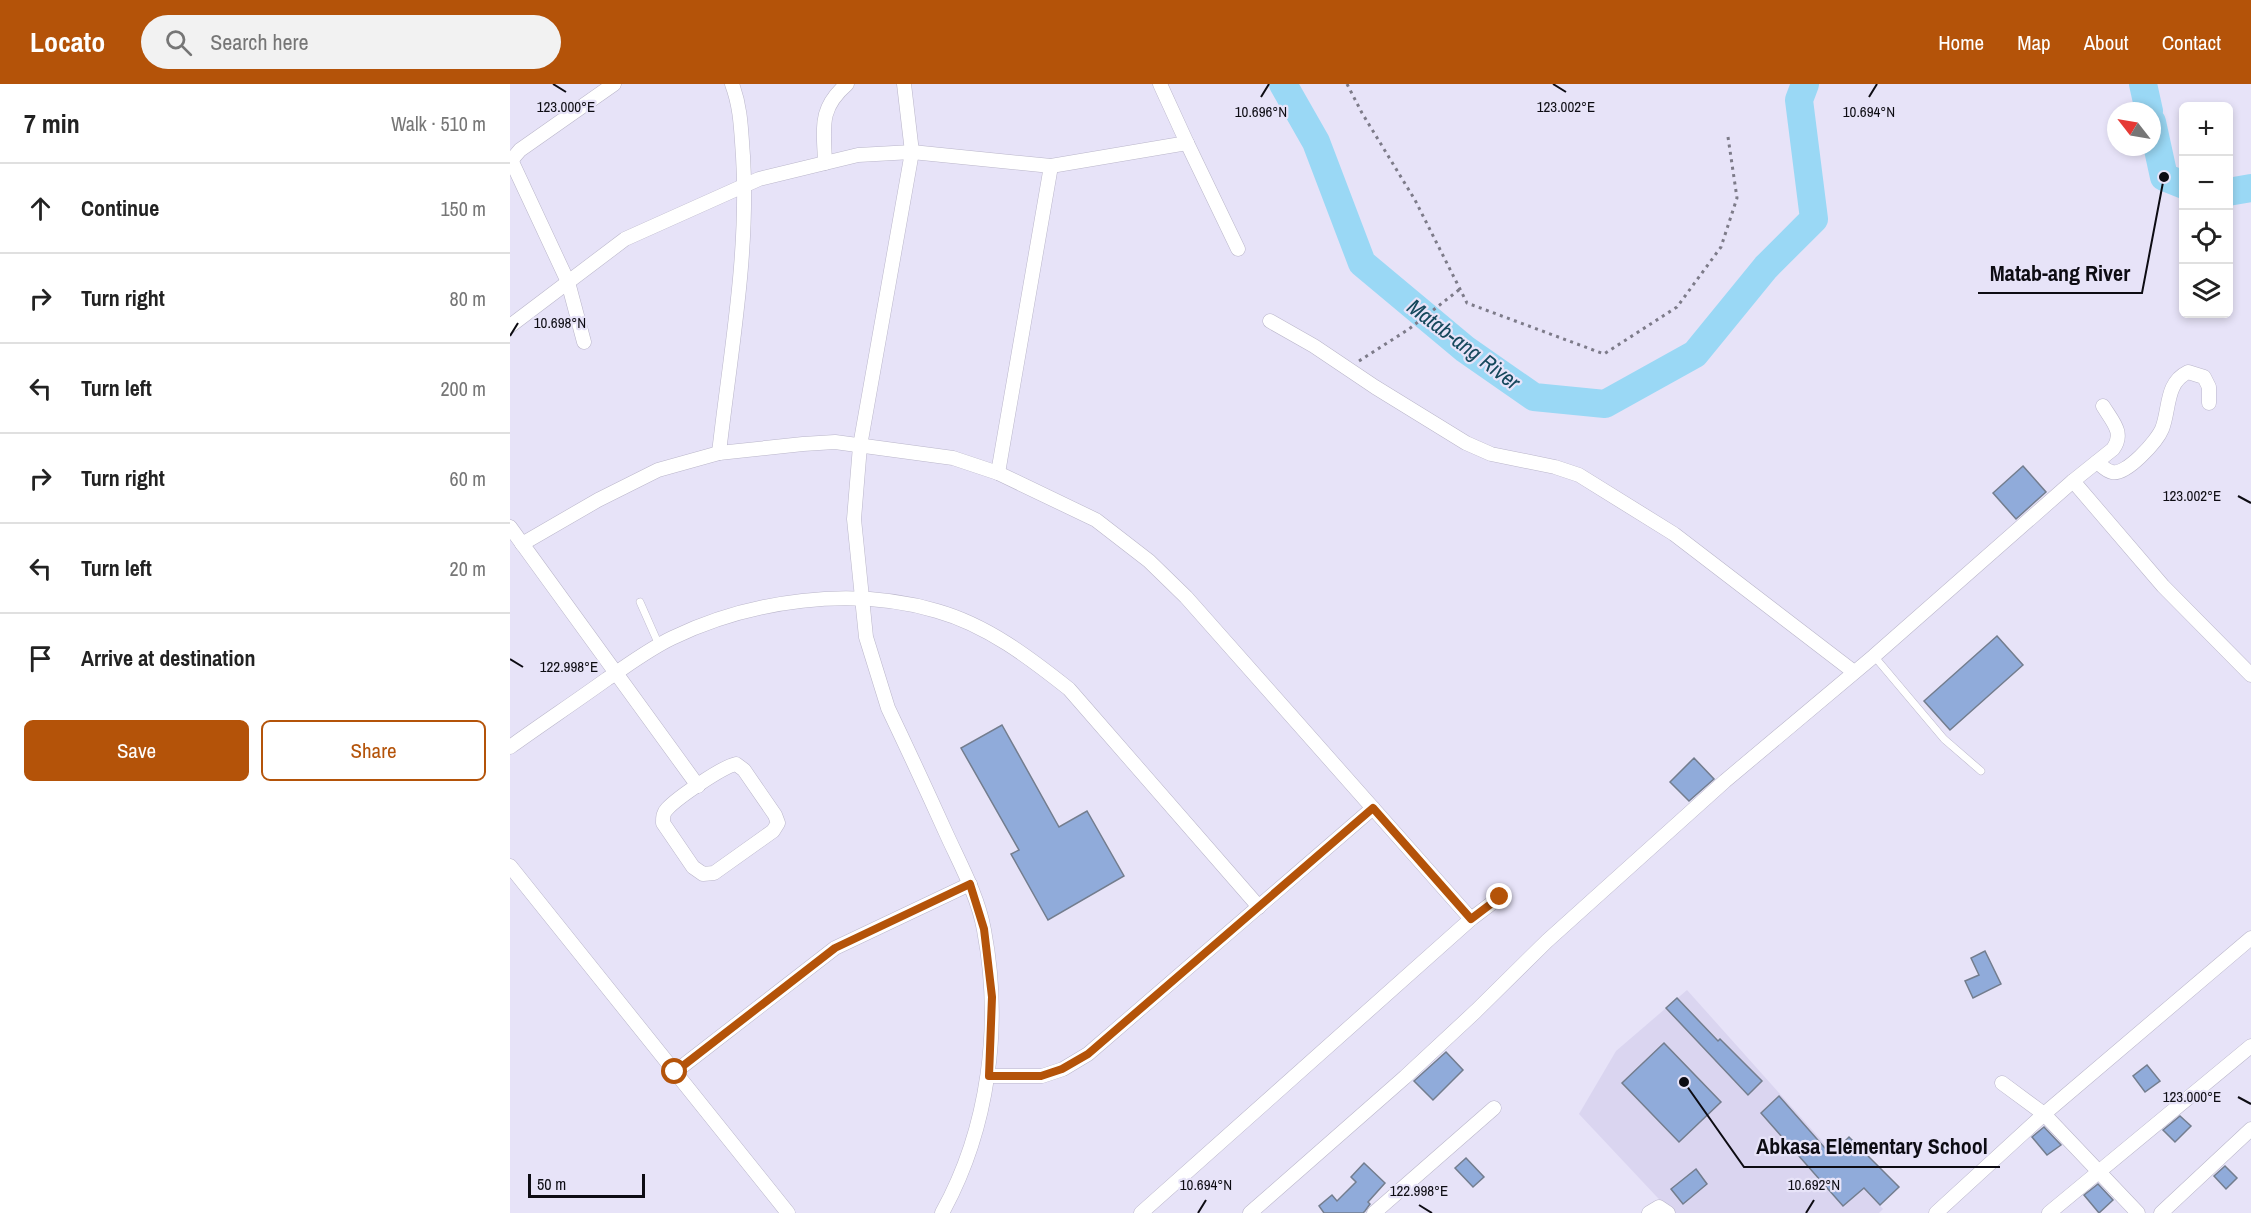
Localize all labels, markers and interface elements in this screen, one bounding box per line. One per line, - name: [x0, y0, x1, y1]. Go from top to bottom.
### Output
- search box: [141, 15, 561, 69]
- text: Locato: [30, 23, 105, 61]
- icon: search: [162, 26, 195, 59]
- text: Search here: [210, 27, 309, 57]
- text: Home: [1938, 28, 1984, 57]
- text: Map: [2017, 28, 2051, 57]
- text: About: [2084, 28, 2129, 57]
- text: Contact: [2162, 28, 2221, 57]
- text: 123.000°E: [537, 96, 595, 117]
- text: 123.002°E: [1537, 96, 1595, 117]
- text: 10.696°N: [1235, 101, 1287, 122]
- text: 10.694°N: [1843, 101, 1895, 122]
- north arrow: [2107, 102, 2161, 156]
- map controls: [2179, 102, 2233, 318]
- button: +: [2179, 102, 2233, 156]
- text: 7 min: [24, 106, 80, 141]
- text: Walk · 510 m: [391, 110, 486, 137]
- button: −: [2179, 156, 2233, 210]
- icon: ahead: [24, 192, 57, 225]
- text: Continue: [81, 193, 159, 223]
- text: 150 m: [440, 195, 486, 222]
- button: locate: [2179, 210, 2233, 264]
- callout: Matab-ang River: [1978, 253, 2142, 293]
- text: Matab-ang River: [1990, 258, 2130, 288]
- button: layers: [2179, 264, 2233, 318]
- icon: right: [24, 282, 57, 315]
- text: Turn right: [81, 283, 165, 313]
- text: 80 m: [450, 285, 486, 312]
- water label: Matab-ang River: [1401, 292, 1527, 397]
- text: 10.698°N: [534, 312, 586, 333]
- icon: left: [24, 372, 57, 405]
- text: Turn left: [81, 373, 152, 403]
- text: 200 m: [440, 375, 486, 402]
- icon: right: [24, 462, 57, 495]
- text: Turn right: [81, 463, 165, 493]
- text: 60 m: [450, 465, 486, 492]
- text: 123.002°E: [2163, 485, 2221, 506]
- icon: left: [24, 552, 57, 585]
- text: Turn left: [81, 553, 152, 583]
- text: 20 m: [450, 555, 486, 582]
- icon: arrive: [24, 642, 57, 675]
- text: Arrive at destination: [81, 643, 255, 673]
- text: 122.998°E: [540, 656, 598, 677]
- button: Save: [24, 720, 249, 781]
- button: Share: [261, 720, 486, 781]
- route end: [1486, 883, 1512, 909]
- route start: [661, 1058, 687, 1084]
- text: 123.000°E: [2163, 1086, 2221, 1107]
- callout: Abkasa Elementary School: [1744, 1127, 2000, 1167]
- text: Abkasa Elementary School: [1756, 1131, 1988, 1161]
- scale bar: [528, 1171, 645, 1198]
- text: 50 m: [537, 1173, 566, 1195]
- text: 10.694°N: [1180, 1174, 1232, 1195]
- text: 10.692°N: [1788, 1174, 1840, 1195]
- text: 122.998°E: [1390, 1180, 1448, 1201]

